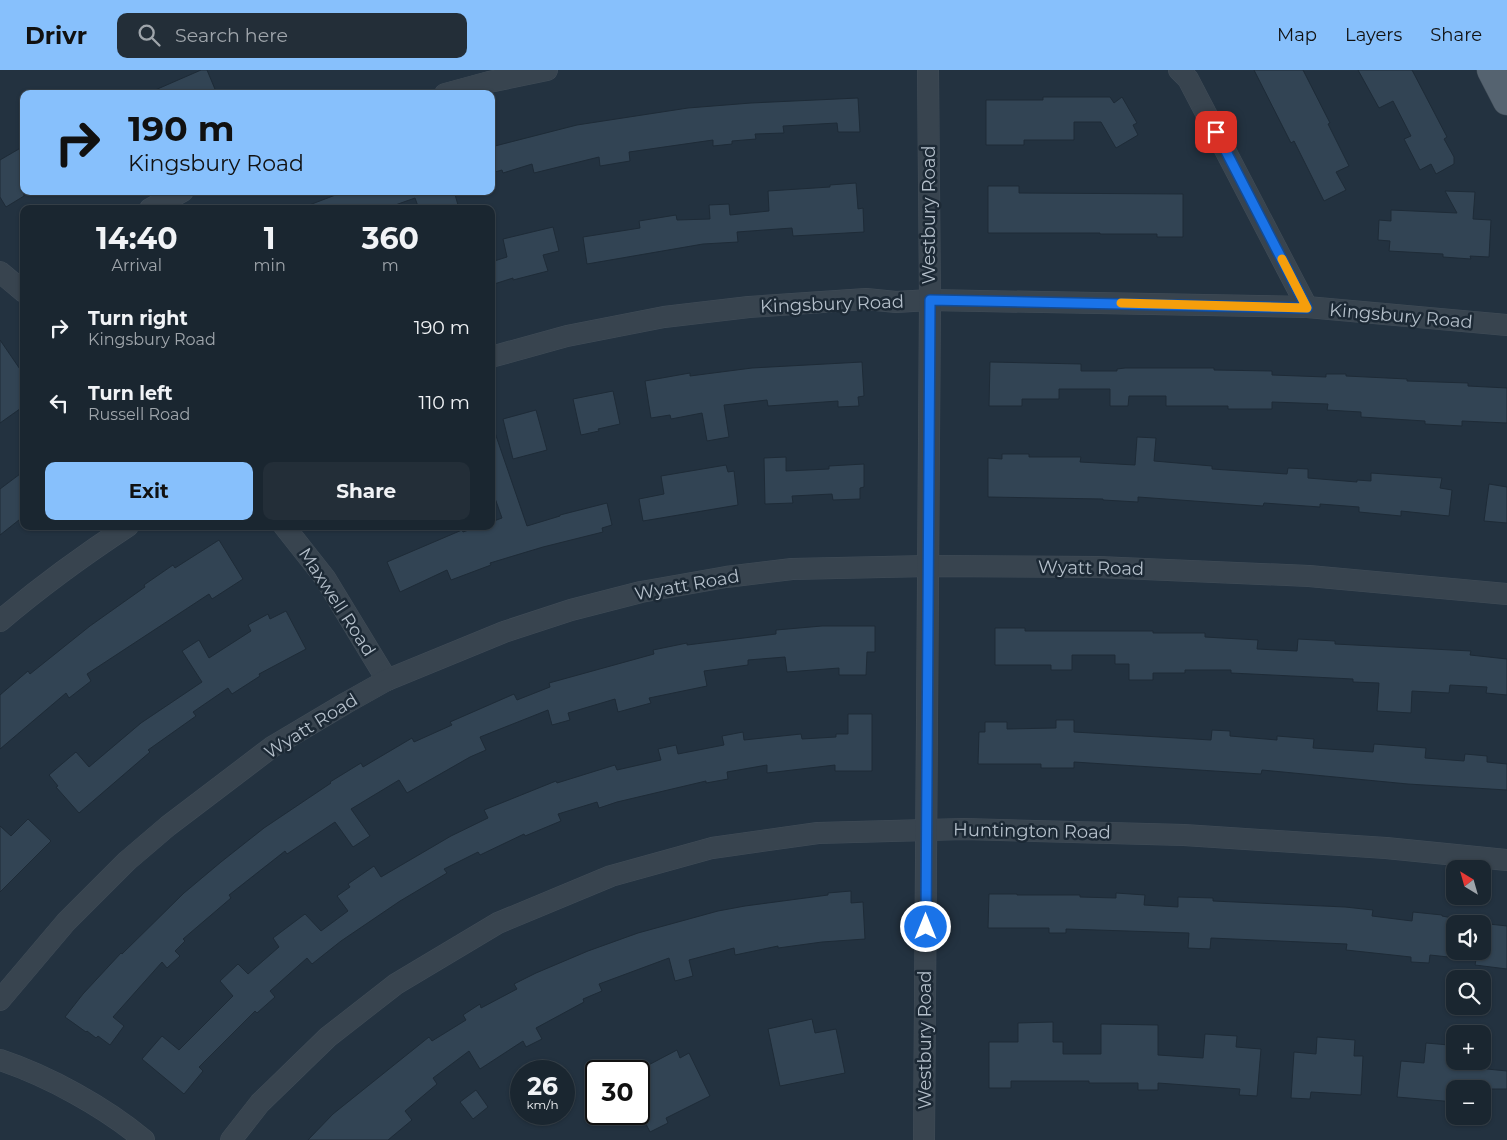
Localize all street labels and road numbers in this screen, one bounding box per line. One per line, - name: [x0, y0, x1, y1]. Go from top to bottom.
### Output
- street label: Westbury Road: [918, 146, 940, 284]
- street label: Kingsbury Road: [760, 290, 904, 318]
- street label: Kingsbury Road: [1328, 299, 1474, 333]
- street label: Maxwell Road: [294, 544, 380, 660]
- street label: Wyatt Road: [1038, 556, 1144, 580]
- street label: Wyatt Road: [633, 565, 741, 605]
- street label: Wyatt Road: [260, 689, 362, 763]
- street label: Huntington Road: [953, 819, 1111, 843]
- street label: Westbury Road: [914, 971, 936, 1109]

